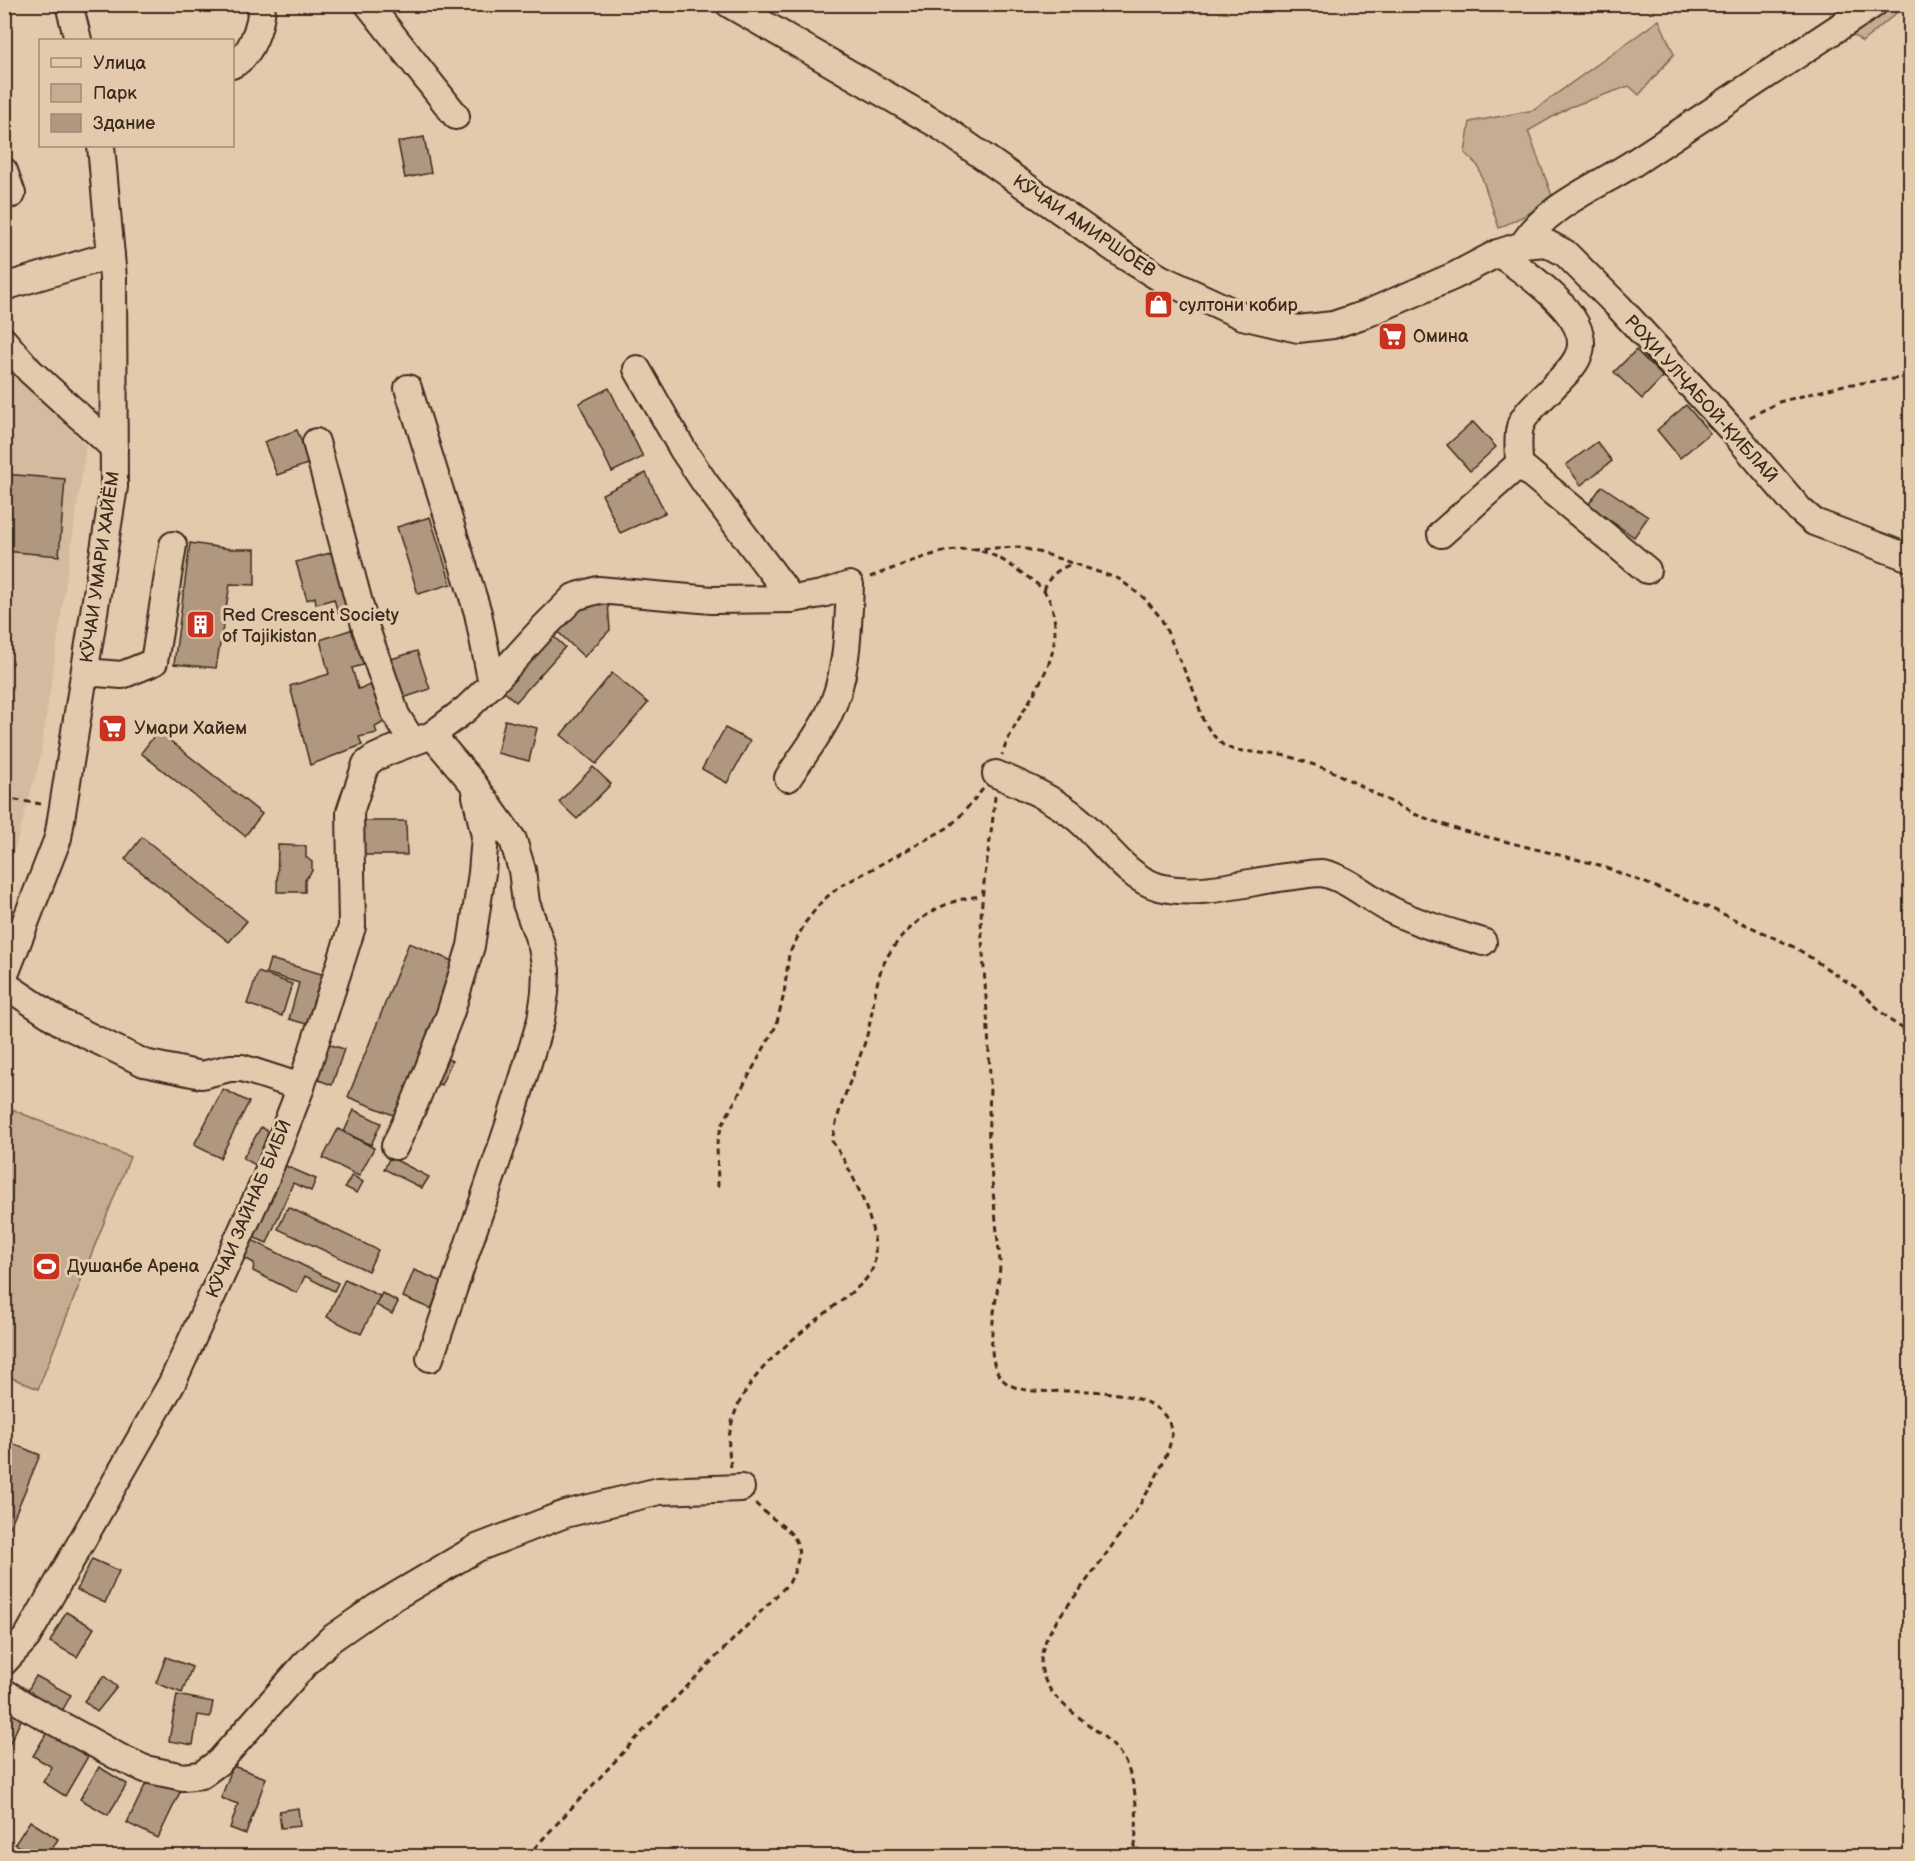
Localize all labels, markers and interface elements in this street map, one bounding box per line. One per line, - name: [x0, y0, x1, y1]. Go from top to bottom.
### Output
- legend: [39, 39, 234, 147]
- text: Улица: [93, 53, 147, 74]
- text: Парк: [93, 83, 137, 104]
- text: Здание: [93, 113, 155, 134]
- street label: КӮЧАИ АМИРШОЕВ: [1009, 170, 1159, 282]
- shop icon: султони кобир: [1142, 289, 1174, 321]
- place label: султони кобир: [1179, 295, 1298, 316]
- street label: РОҲИ УЛҶАБОЙ-ҚИБЛАӢ: [1620, 311, 1782, 487]
- supermarket icon: Омина: [1376, 320, 1408, 352]
- place label: Омина: [1413, 326, 1469, 347]
- street label: КӮЧАИ УМАРИ ХАЙЁМ: [75, 470, 124, 664]
- place label: Red Crescent Society of Tajikistan: [222, 605, 400, 647]
- building icon: Red Crescent Society of Tajikistan: [185, 609, 217, 641]
- supermarket icon: Умари Хайем: [97, 712, 129, 744]
- place label: Умари Хайем: [134, 718, 247, 739]
- street label: КӮЧАИ ЗАЙНАБ БИБӢ: [202, 1117, 296, 1301]
- sports icon: Душанбе Арена: [30, 1250, 62, 1282]
- place label: Душанбе Арена: [67, 1256, 200, 1277]

